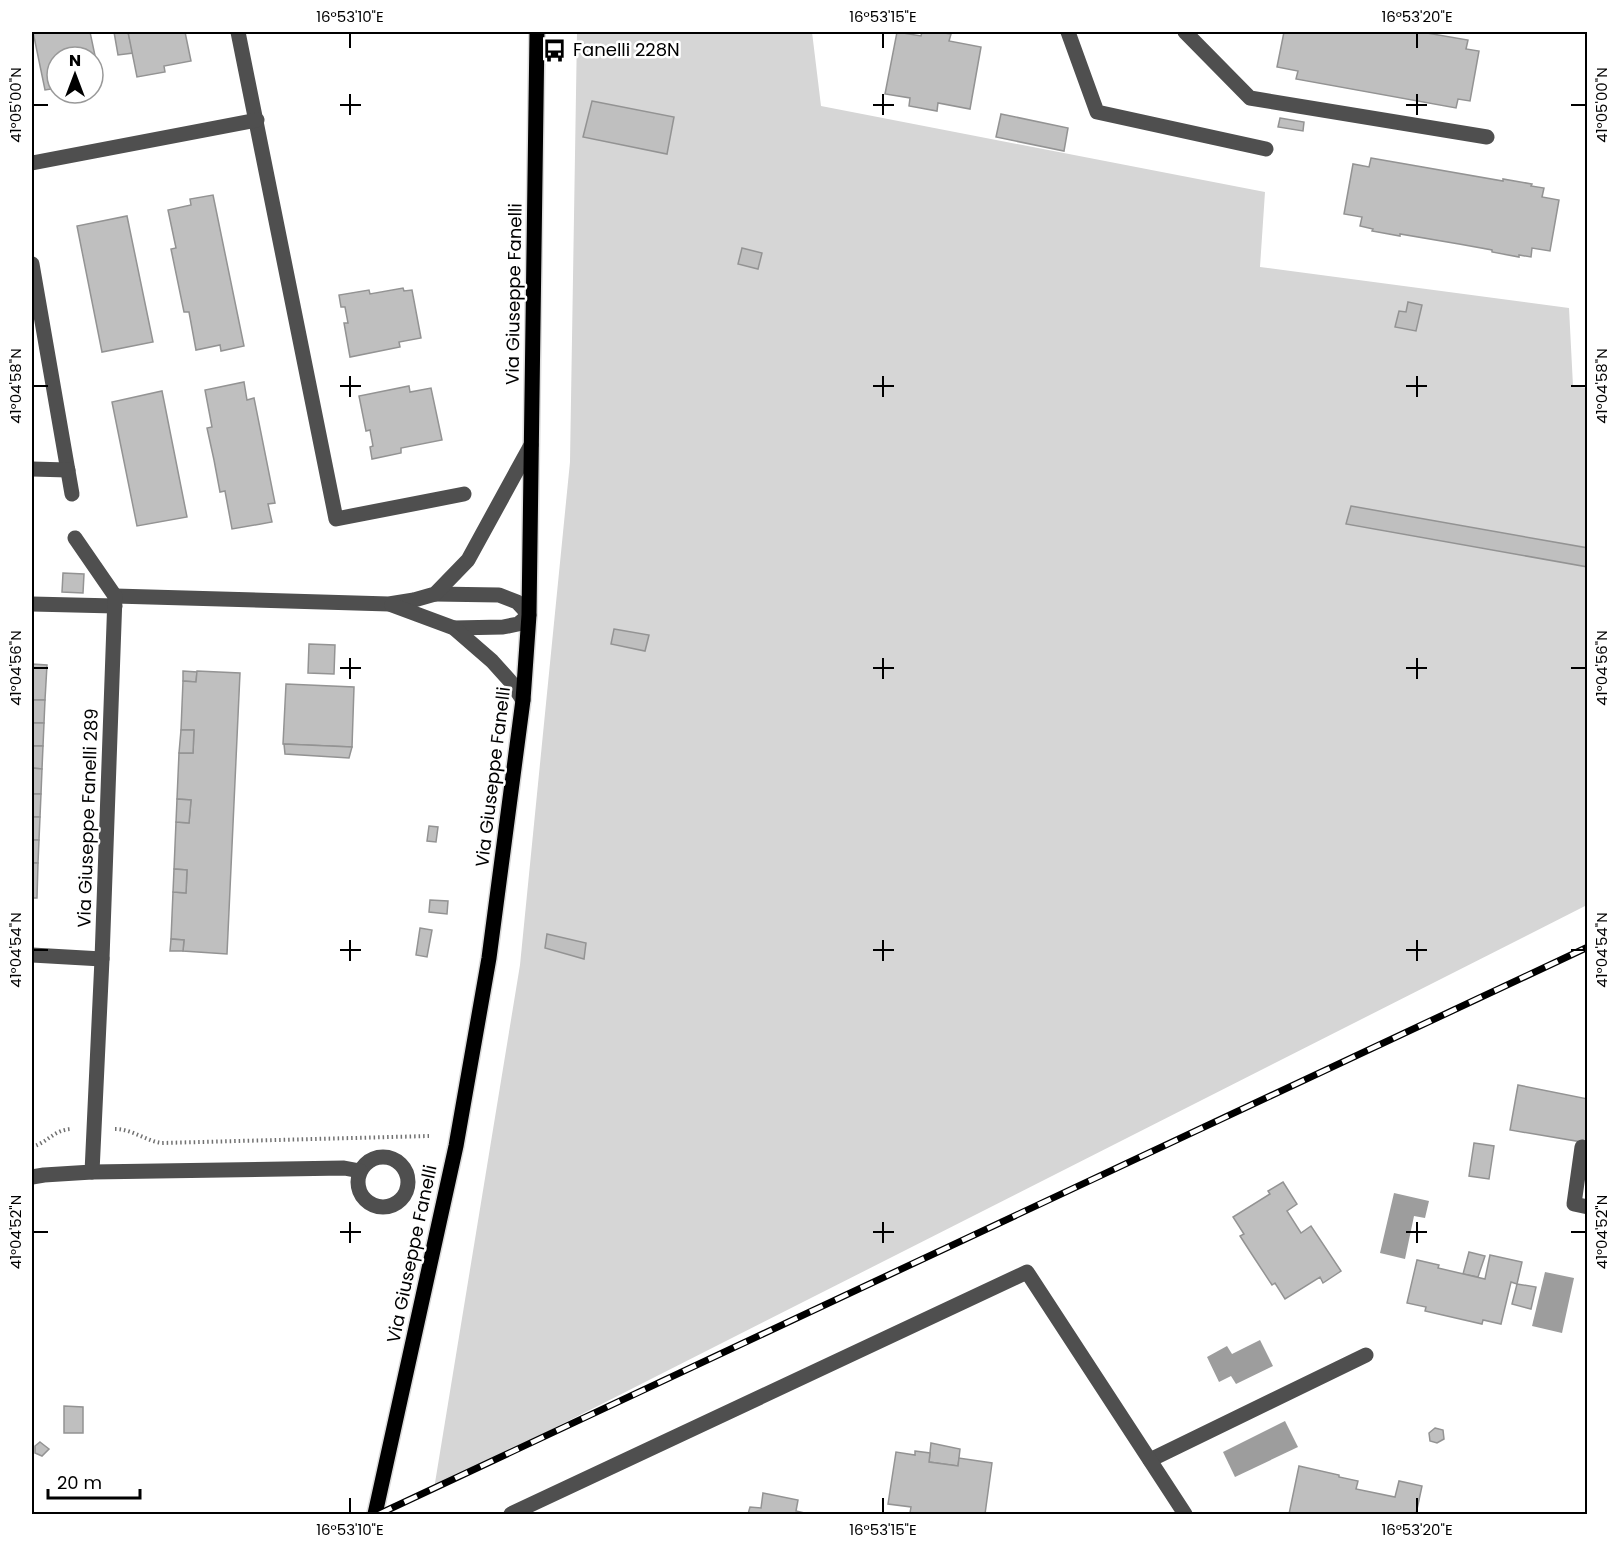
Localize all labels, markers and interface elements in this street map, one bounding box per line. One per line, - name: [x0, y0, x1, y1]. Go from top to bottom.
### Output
- text: 16°53'10"E: [316, 6, 384, 27]
- text: 16°53'15"E: [849, 6, 917, 27]
- text: 16°53'20"E: [1381, 6, 1453, 27]
- bus stop icon: Fanelli 228N: [542, 37, 568, 63]
- place label: Fanelli 228N: [573, 37, 680, 62]
- north arrow: [45, 45, 105, 105]
- text: N: [69, 49, 81, 72]
- text: 41°05'00"N: [5, 67, 26, 143]
- text: 41°05'00"N: [1591, 67, 1612, 143]
- street label: Via Giuseppe Fanelli: [499, 203, 528, 385]
- text: 41°04'58"N: [5, 348, 26, 424]
- text: 41°04'58"N: [1591, 348, 1612, 424]
- text: 41°04'56"N: [5, 630, 26, 706]
- text: 41°04'56"N: [1591, 630, 1612, 706]
- street label: Via Giuseppe Fanelli: [469, 685, 516, 869]
- street label: Via Giuseppe Fanelli 289: [71, 708, 104, 928]
- text: 41°04'54"N: [5, 912, 26, 988]
- text: 41°04'54"N: [1591, 912, 1612, 988]
- street label: Via Giuseppe Fanelli: [380, 1162, 443, 1345]
- text: 41°04'52"N: [5, 1195, 26, 1269]
- text: 41°04'52"N: [1591, 1195, 1612, 1269]
- scale bar: [48, 1462, 140, 1500]
- text: 20 m: [57, 1470, 102, 1495]
- text: 16°53'10"E: [316, 1519, 384, 1540]
- text: 16°53'15"E: [849, 1519, 917, 1540]
- text: 16°53'20"E: [1381, 1519, 1453, 1540]

